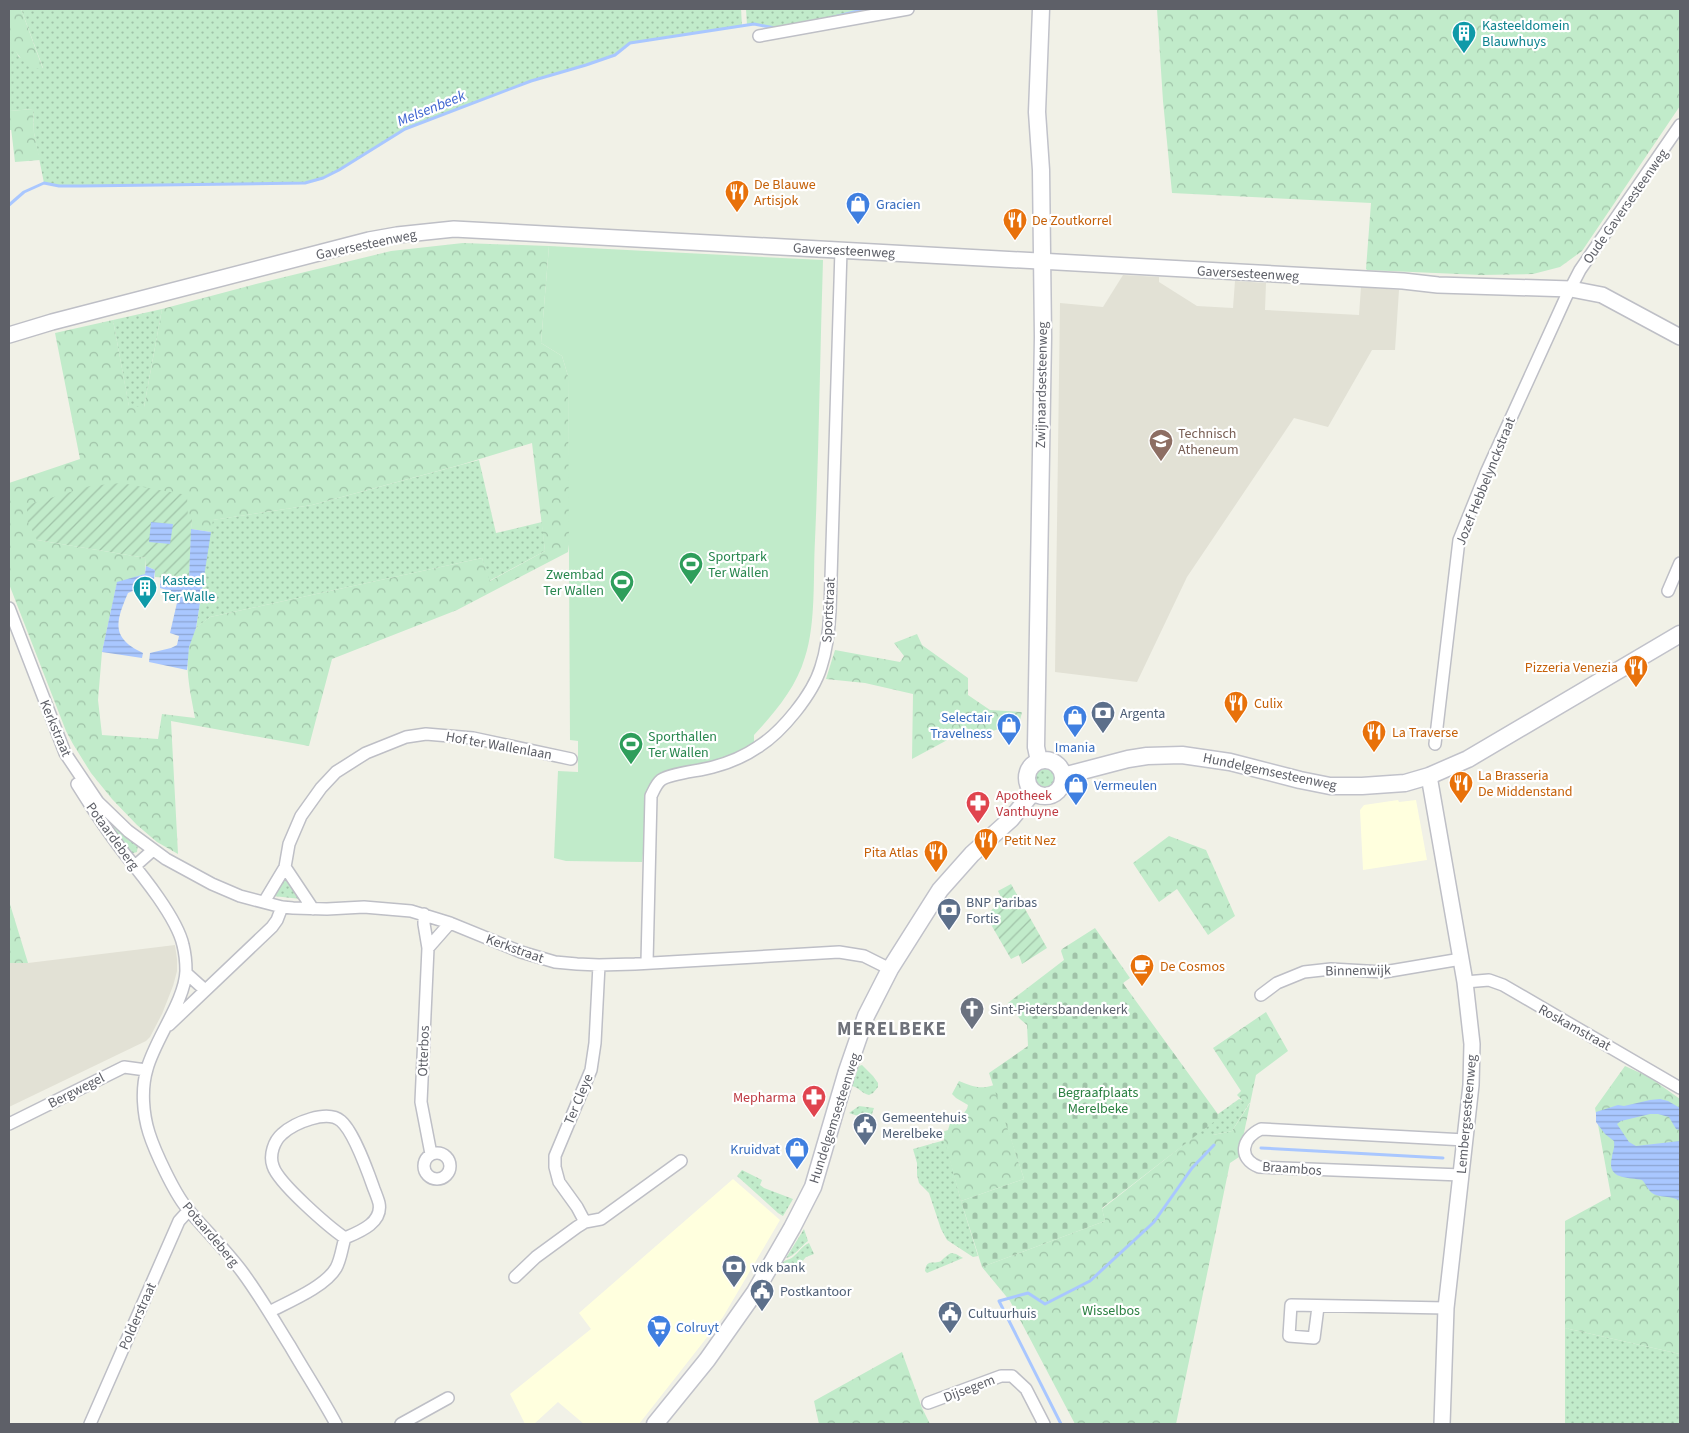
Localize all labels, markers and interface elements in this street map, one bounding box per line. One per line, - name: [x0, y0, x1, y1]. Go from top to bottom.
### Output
- place label: Kasteeldomein Blauwhuys: [1482, 16, 1570, 52]
- building icon: Kasteeldomein Blauwhuys: [1451, 20, 1477, 54]
- water label: Melsenbeek: [394, 85, 469, 132]
- street label: Oude Gaversesteenweg: [1578, 145, 1673, 268]
- place label: De Blauwe Artisjok: [754, 175, 816, 211]
- restaurant icon: De Blauwe Artisjok: [724, 179, 750, 213]
- shop icon: Gracien: [845, 191, 871, 225]
- place label: Gracien: [876, 195, 921, 215]
- restaurant icon: De Zoutkorrel: [1002, 207, 1028, 241]
- place label: De Zoutkorrel: [1032, 211, 1112, 231]
- street label: Gaversesteenweg: [314, 225, 418, 265]
- street label: Gaversesteenweg: [792, 238, 896, 264]
- street label: Gaversesteenweg: [1196, 261, 1300, 287]
- street label: Zwijnaardsesteenweg: [1031, 321, 1053, 449]
- street label: Jozef Hebbelynckstraat: [1451, 414, 1521, 549]
- place label: Technisch Atheneum: [1178, 424, 1239, 460]
- school or university icon: Technisch Atheneum: [1148, 428, 1174, 462]
- place label: Sportpark Ter Wallen: [708, 547, 769, 583]
- sports icon: Sportpark Ter Wallen: [678, 551, 704, 585]
- place label: Zwembad Ter Wallen: [543, 565, 604, 601]
- sports icon: Zwembad Ter Wallen: [609, 569, 635, 603]
- place label: Kasteel Ter Walle: [162, 571, 215, 607]
- building icon: Kasteel Ter Walle: [132, 575, 158, 609]
- street label: Sportstraat: [817, 576, 841, 643]
- restaurant icon: Pizzeria Venezia: [1623, 654, 1649, 688]
- place label: Pizzeria Venezia: [1525, 658, 1618, 678]
- restaurant icon: Culix: [1223, 690, 1249, 724]
- place label: Culix: [1254, 694, 1283, 714]
- street label: Kerkstraat: [34, 697, 76, 760]
- bank icon: Argenta: [1090, 700, 1116, 734]
- shop icon: Imania: [1062, 704, 1088, 738]
- place label: Argenta: [1120, 704, 1165, 724]
- place label: Selectair Travelness: [930, 708, 992, 744]
- shop icon: Selectair Travelness: [996, 712, 1022, 746]
- restaurant icon: La Traverse: [1361, 719, 1387, 753]
- place label: La Traverse: [1392, 723, 1458, 743]
- street label: Hof ter Wallenlaan: [444, 727, 554, 765]
- place label: Sporthallen Ter Wallen: [648, 727, 717, 763]
- sports icon: Sporthallen Ter Wallen: [618, 731, 644, 765]
- place label: Imania: [1055, 738, 1095, 758]
- street label: Hundelgemsesteenweg: [1201, 748, 1339, 796]
- place label: La Brasseria De Middenstand: [1478, 766, 1573, 802]
- restaurant icon: La Brasseria De Middenstand: [1448, 770, 1474, 804]
- shop icon: Vermeulen: [1063, 772, 1089, 806]
- place label: Vermeulen: [1094, 776, 1157, 796]
- place label: Apotheek Vanthuyne: [996, 786, 1059, 822]
- pharmacy icon: Apotheek Vanthuyne: [965, 790, 991, 824]
- street label: Potaardeberg: [81, 799, 144, 875]
- restaurant icon: Petit Nez: [973, 827, 999, 861]
- place label: Petit Nez: [1004, 831, 1056, 851]
- restaurant icon: Pita Atlas: [923, 839, 949, 873]
- place label: Pita Atlas: [864, 843, 918, 863]
- place label: BNP Paribas Fortis: [966, 893, 1037, 929]
- bank icon: BNP Paribas Fortis: [936, 897, 962, 931]
- street label: Kerkstraat: [483, 929, 547, 969]
- cafe icon: De Cosmos: [1129, 953, 1155, 987]
- place label: De Cosmos: [1160, 957, 1225, 977]
- street label: Binnenwijk: [1325, 960, 1391, 982]
- church icon: Sint-Pietersbandenkerk: [959, 996, 985, 1030]
- place label: Sint-Pietersbandenkerk: [990, 1000, 1128, 1020]
- street label: Roskamstraat: [1535, 1000, 1615, 1056]
- district label: MERELBEKE: [837, 1016, 947, 1043]
- street label: Otterbos: [413, 1025, 435, 1077]
- street label: Hundelgemsesteenweg: [804, 1050, 866, 1186]
- street label: Lembergsesteenweg: [1452, 1053, 1482, 1175]
- street label: Bergwegel: [45, 1068, 109, 1114]
- street label: Ter Cleye: [559, 1071, 599, 1128]
- park label: Begraafplaats Merelbeke: [1058, 1083, 1138, 1119]
- pharmacy icon: Mepharma: [801, 1084, 827, 1118]
- place label: Mepharma: [733, 1088, 796, 1108]
- place label: Gemeentehuis Merelbeke: [882, 1108, 967, 1144]
- public building icon: Gemeentehuis Merelbeke: [852, 1112, 878, 1146]
- shop icon: Kruidvat: [784, 1136, 810, 1170]
- place label: Kruidvat: [730, 1140, 780, 1160]
- street label: Braambos: [1261, 1157, 1323, 1181]
- street label: Potaardeberg: [177, 1198, 243, 1271]
- bank icon: vdk bank: [721, 1254, 747, 1288]
- place label: vdk bank: [752, 1258, 805, 1278]
- public building icon: Postkantoor: [749, 1278, 775, 1312]
- street label: Polderstraat: [114, 1279, 162, 1353]
- place label: Postkantoor: [780, 1282, 852, 1302]
- public building icon: Cultuurhuis: [937, 1300, 963, 1334]
- park label: Wisselbos: [1082, 1301, 1140, 1321]
- place label: Cultuurhuis: [968, 1304, 1037, 1324]
- supermarket icon: Colruyt: [646, 1314, 672, 1348]
- place label: Colruyt: [676, 1318, 719, 1338]
- street label: Dijsegem: [941, 1370, 998, 1408]

